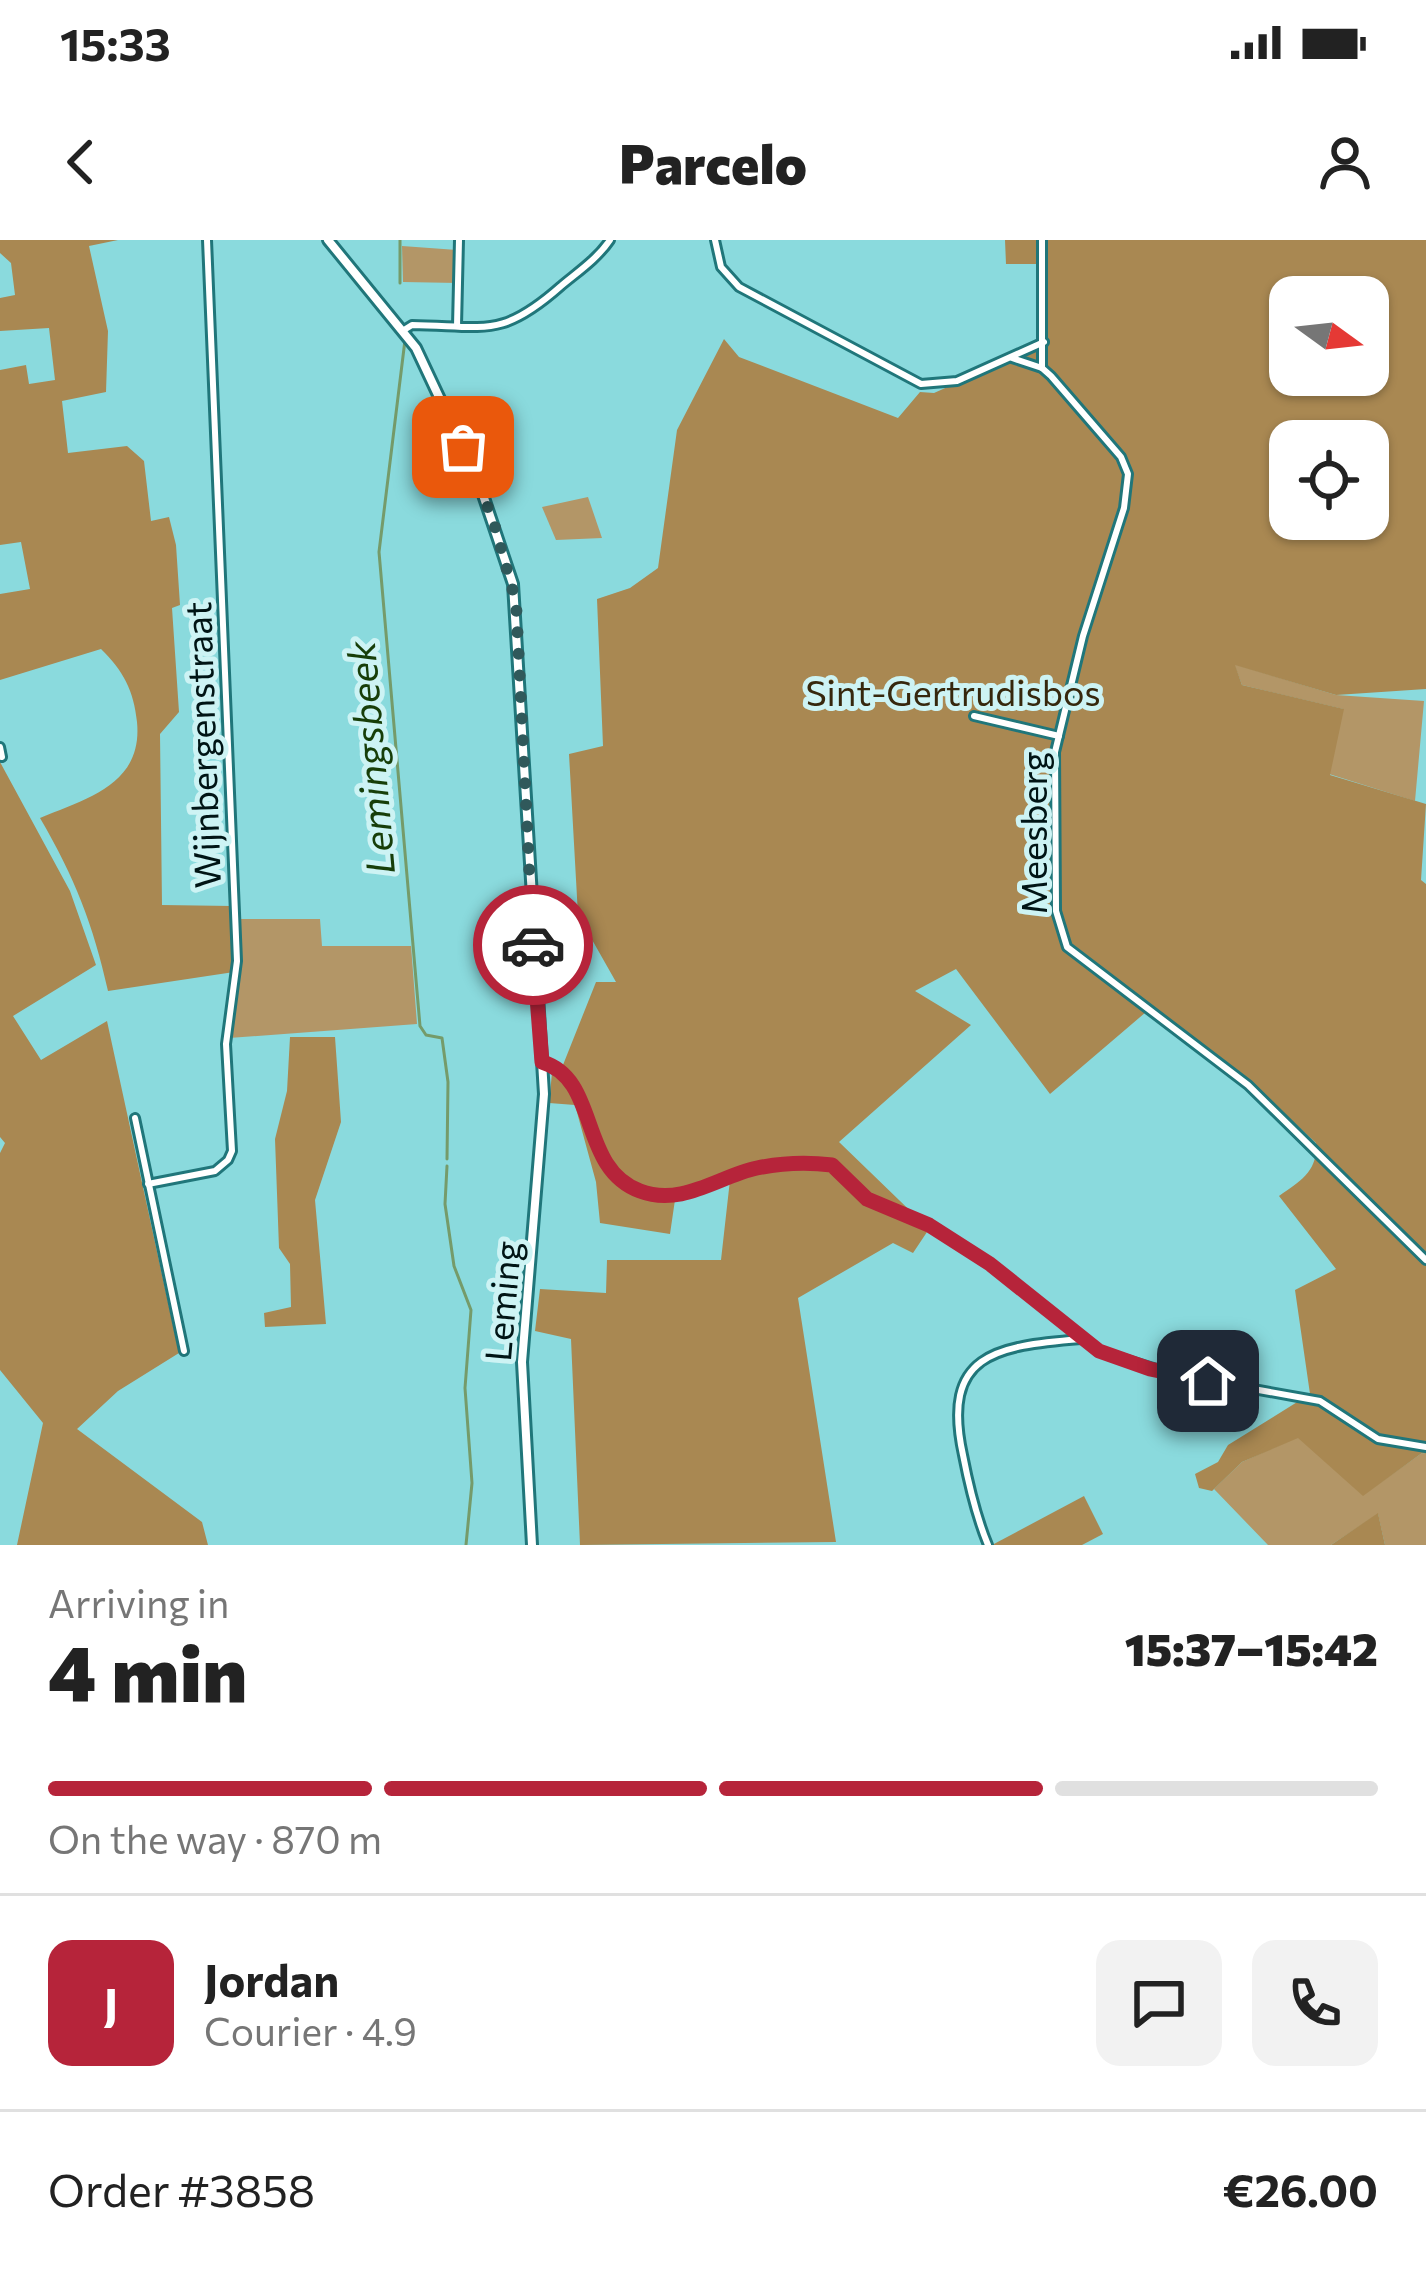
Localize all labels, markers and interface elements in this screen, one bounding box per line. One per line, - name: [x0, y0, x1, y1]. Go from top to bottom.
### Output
- text: 15:33: [60, 15, 171, 70]
- icon: back: [48, 129, 114, 195]
- text: Parcelo: [619, 129, 807, 195]
- icon: person: [1312, 129, 1378, 195]
- north arrow: [1269, 276, 1389, 396]
- map controls: [1269, 276, 1389, 540]
- pin: [412, 396, 514, 498]
- icon: bag: [430, 414, 496, 480]
- button: locate: [1269, 420, 1389, 540]
- street label: Wijnbergenstraat: [174, 601, 228, 889]
- water label: Lemingsbeek: [335, 639, 403, 876]
- park label: Sint-Gertrudisbos: [805, 669, 1101, 713]
- street label: Meesberg: [1010, 752, 1054, 914]
- courier: [473, 885, 593, 1005]
- icon: car: [500, 912, 566, 978]
- street label: Leming: [474, 1239, 528, 1363]
- pin: [1157, 1330, 1259, 1432]
- icon: home: [1175, 1348, 1241, 1414]
- text: Arriving in: [48, 1578, 229, 1626]
- text: 15:37–15:42: [1125, 1620, 1378, 1675]
- text: 4 min: [48, 1623, 247, 1718]
- text: On the way · 870 m: [48, 1814, 382, 1862]
- button: chat: [1096, 1940, 1222, 2066]
- button: phone: [1252, 1940, 1378, 2066]
- text: Jordan: [204, 1951, 339, 2006]
- text: J: [104, 1975, 118, 2030]
- text: Courier · 4.9: [204, 2006, 417, 2054]
- text: Order #3858: [48, 2161, 315, 2216]
- text: €26.00: [1223, 2161, 1378, 2216]

